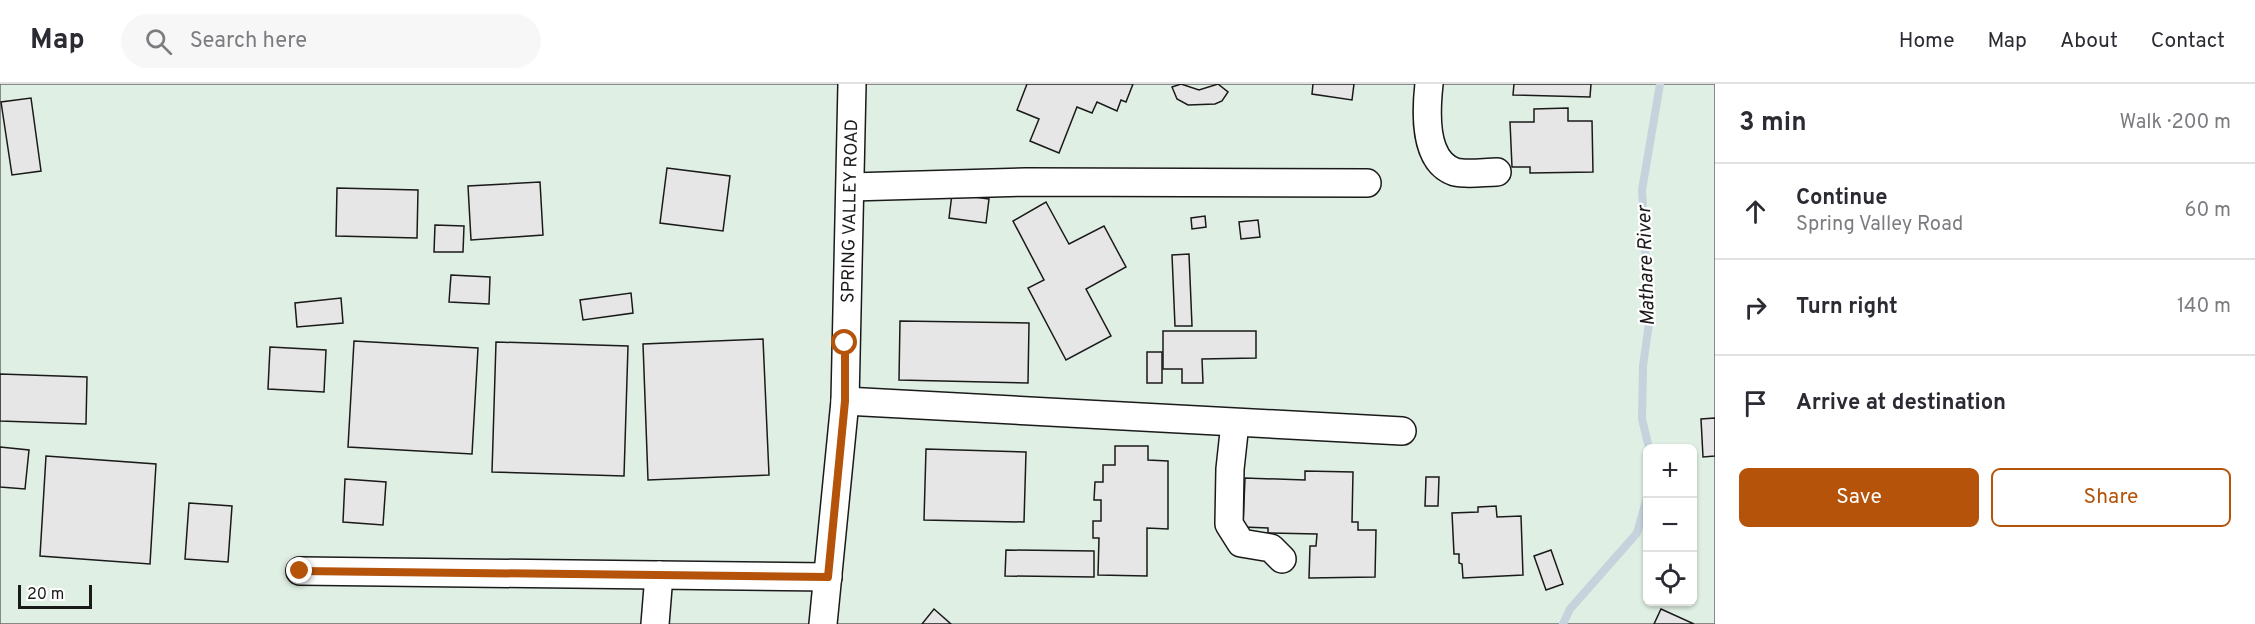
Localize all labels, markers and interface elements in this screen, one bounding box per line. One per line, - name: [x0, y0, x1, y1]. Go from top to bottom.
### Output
- search box: [121, 14, 541, 68]
- text: Map: [30, 23, 85, 59]
- icon: search: [142, 25, 175, 58]
- text: Search here: [190, 28, 307, 55]
- text: Home: [1899, 28, 1955, 55]
- text: Map: [1988, 28, 2027, 55]
- text: About: [2060, 28, 2118, 55]
- text: Contact: [2151, 28, 2225, 55]
- text: 3 min: [1739, 107, 1807, 140]
- text: Walk · 200 m: [2120, 110, 2231, 136]
- street label: SPRING VALLEY ROAD: [837, 119, 864, 303]
- text: Continue: [1796, 185, 1887, 212]
- icon: ahead: [1739, 195, 1772, 228]
- text: 60 m: [2185, 198, 2231, 224]
- water label: Mathare River: [1632, 204, 1662, 326]
- text: Spring Valley Road: [1796, 212, 1963, 238]
- icon: right: [1739, 291, 1772, 324]
- text: Turn right: [1796, 294, 1898, 321]
- text: 140 m: [2177, 294, 2231, 320]
- route start: [831, 329, 857, 355]
- icon: arrive: [1739, 387, 1772, 420]
- text: Arrive at destination: [1796, 390, 2006, 417]
- map controls: [1643, 444, 1697, 606]
- button: +: [1643, 444, 1697, 498]
- button: Save: [1739, 468, 1979, 527]
- button: Share: [1991, 468, 2231, 527]
- button: −: [1643, 498, 1697, 552]
- button: locate: [1643, 552, 1697, 606]
- route end: [286, 557, 312, 583]
- scale bar: [18, 582, 92, 610]
- text: 20 m: [27, 585, 64, 605]

